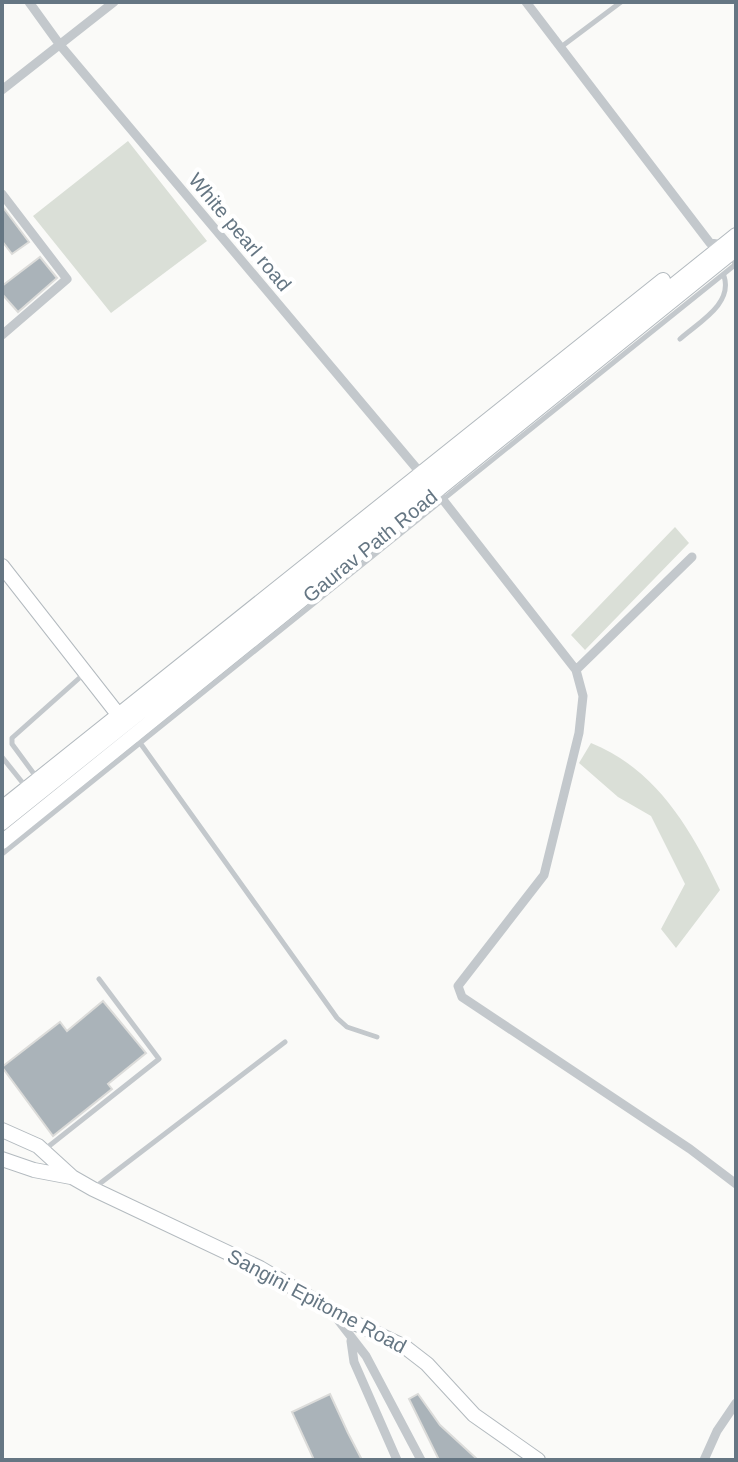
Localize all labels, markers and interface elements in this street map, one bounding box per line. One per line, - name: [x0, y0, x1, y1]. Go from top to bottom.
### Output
- street label: White pearl road: [184, 169, 296, 295]
- street label: Gaurav Path Road: [299, 485, 441, 607]
- street label: Sangini Epitome Road: [224, 1245, 410, 1357]

